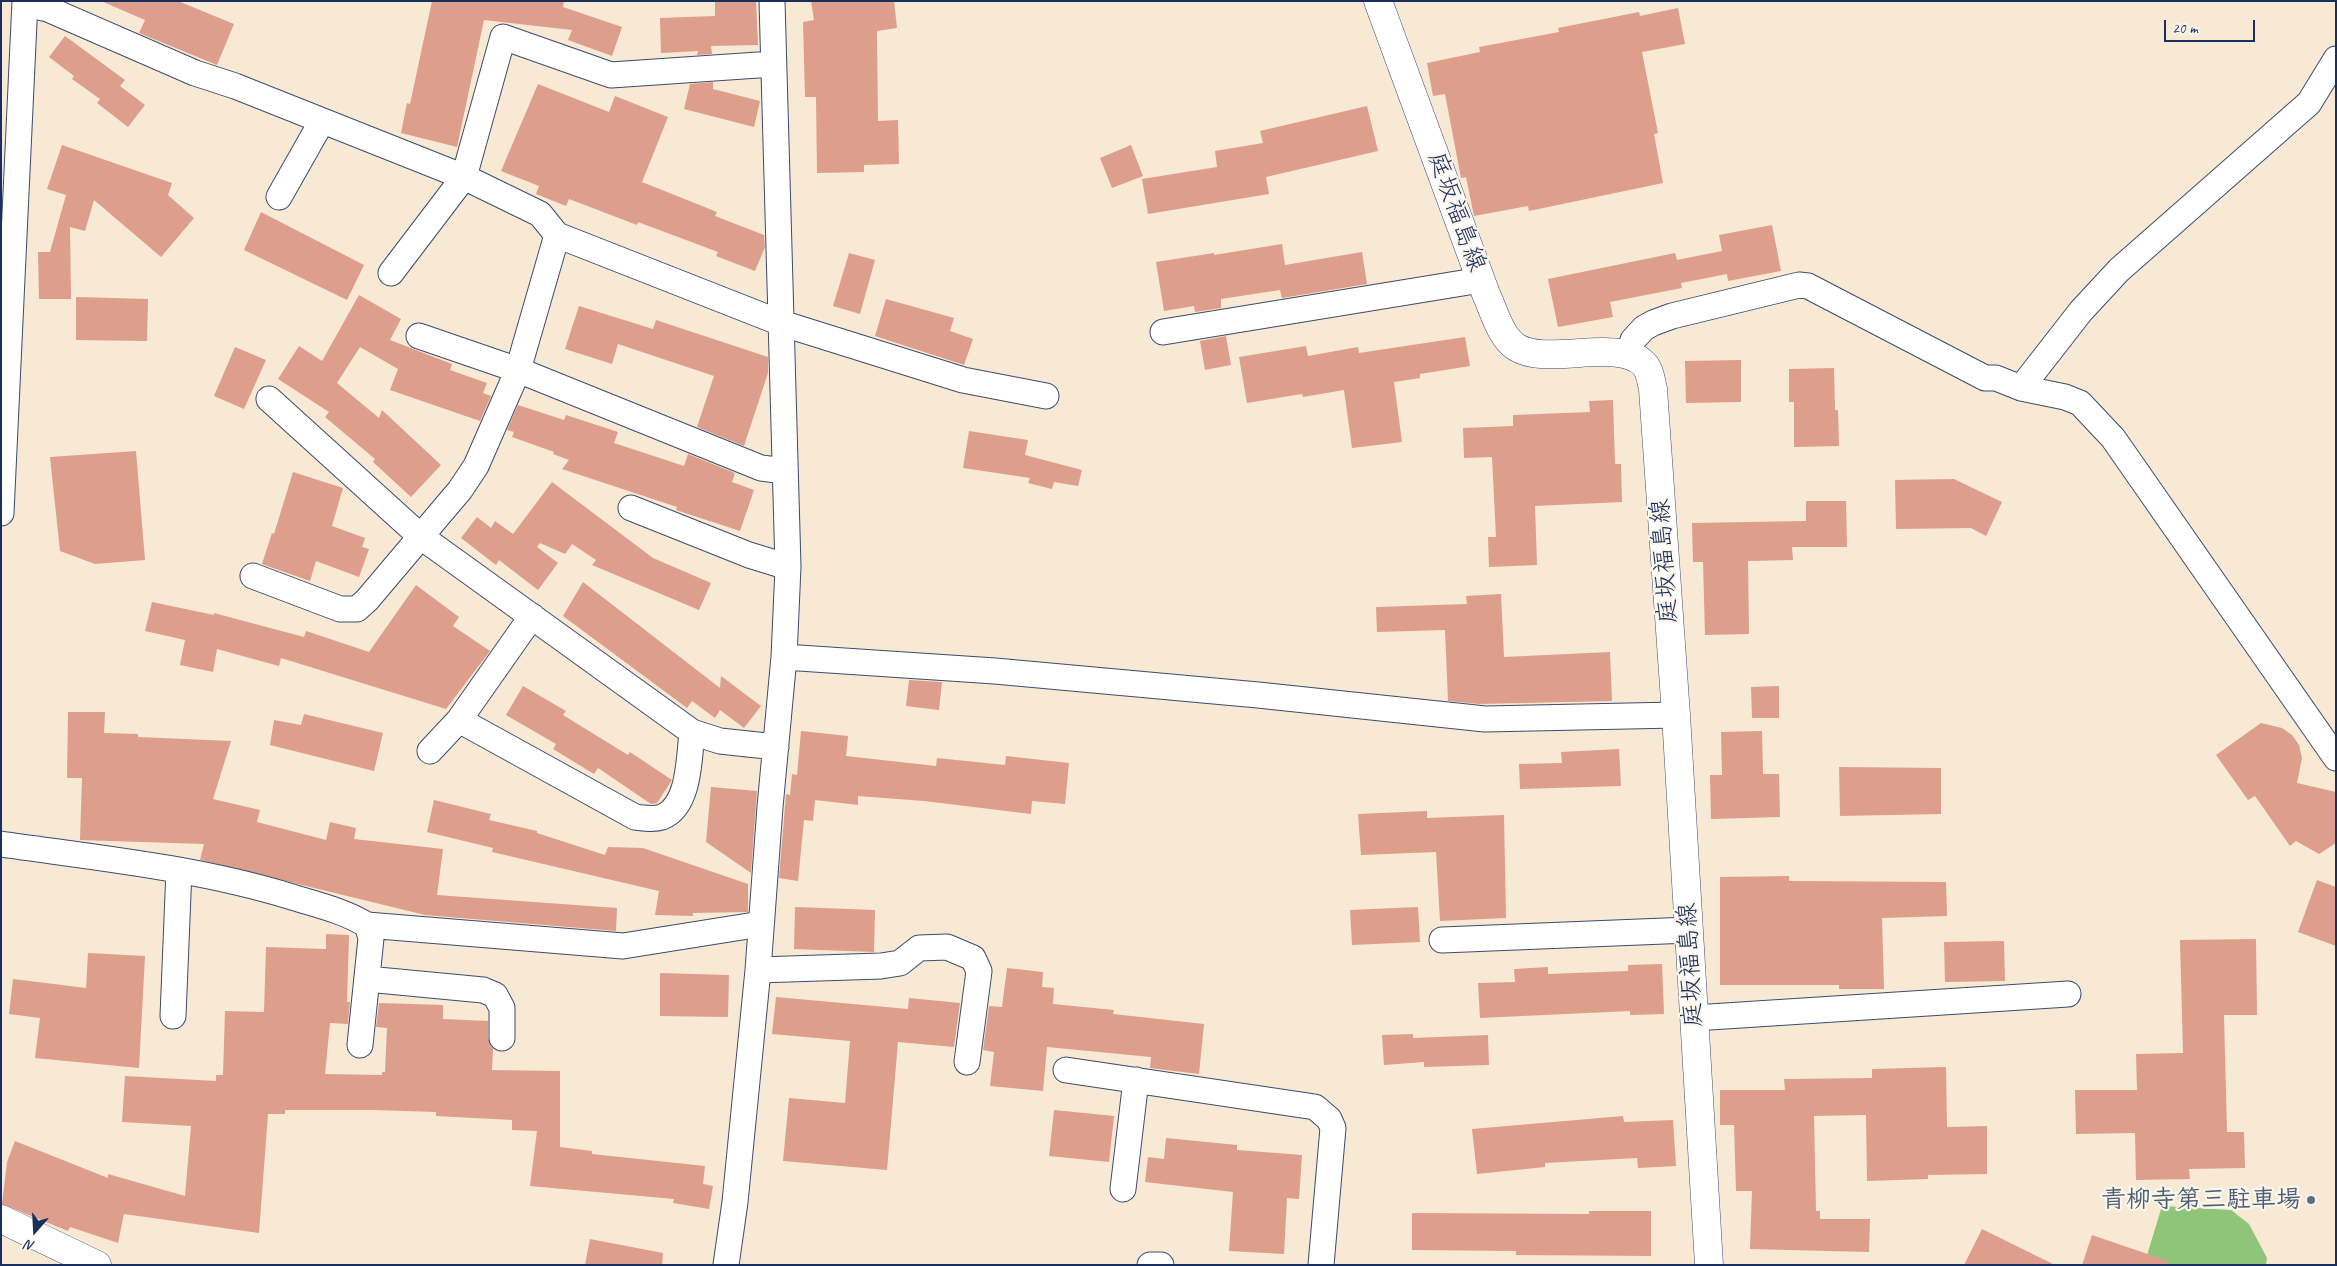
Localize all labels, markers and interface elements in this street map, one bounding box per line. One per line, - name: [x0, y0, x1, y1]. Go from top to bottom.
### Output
- scale bar: [2167, 10, 2258, 42]
- text: 20 m: [2172, 19, 2198, 38]
- street label: 庭坂福島線: [1421, 148, 1491, 276]
- street label: 庭坂福島線: [1646, 498, 1684, 624]
- street label: 庭坂福島線: [1673, 902, 1709, 1028]
- place label: 青柳寺第三駐車場: [2101, 1185, 2301, 1215]
- marker: 青柳寺第三駐車場: [2305, 1194, 2317, 1206]
- north arrow: [10, 1206, 60, 1256]
- text: N: [23, 1236, 37, 1255]

